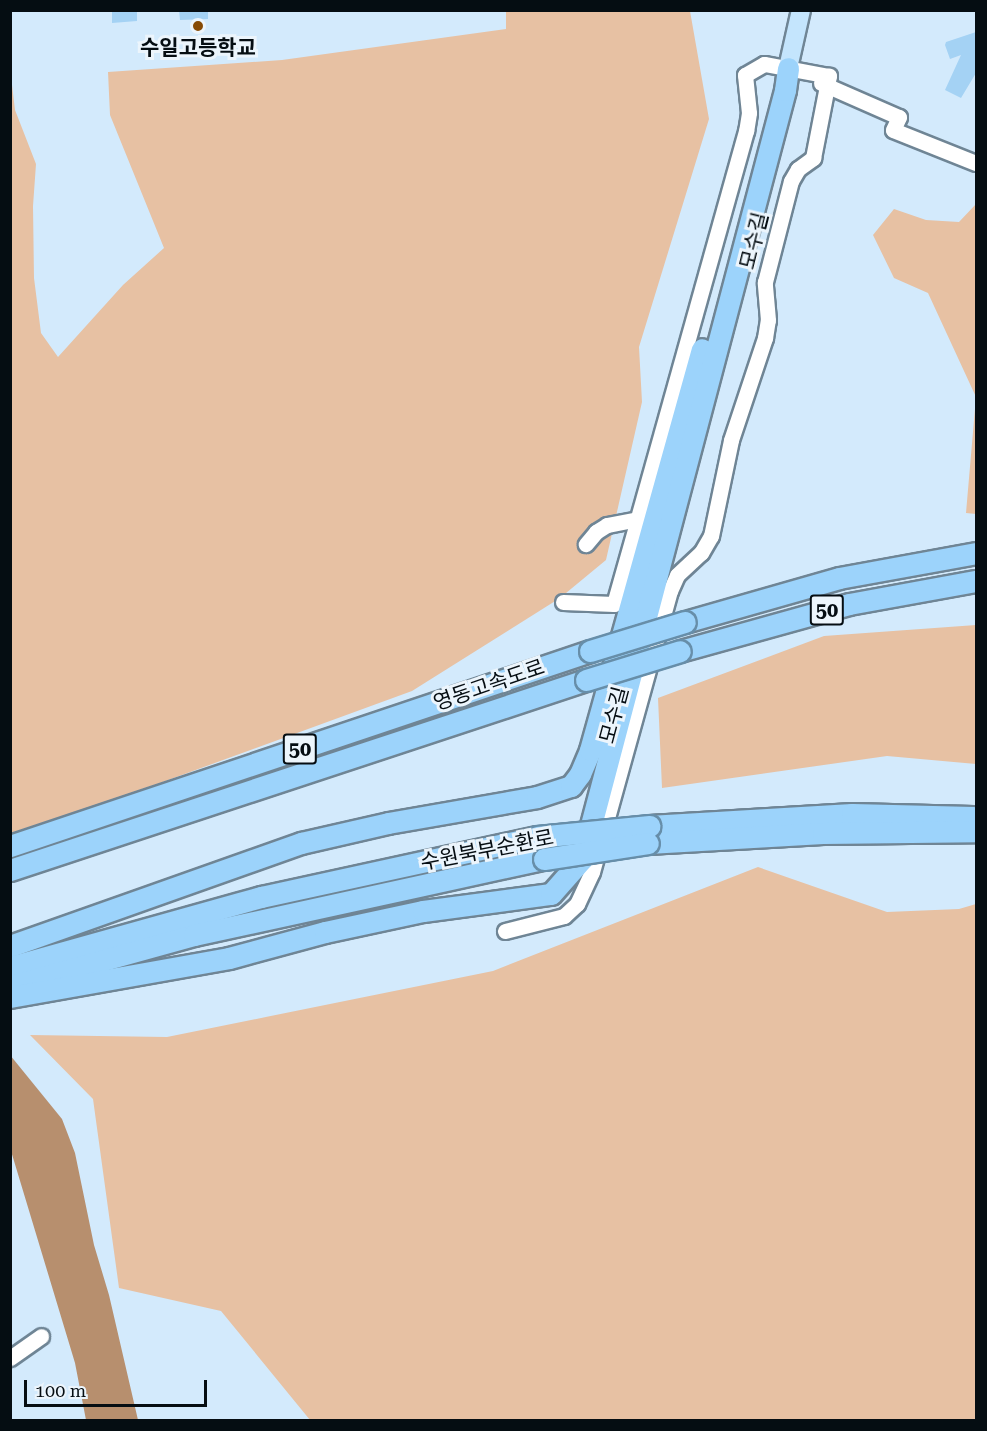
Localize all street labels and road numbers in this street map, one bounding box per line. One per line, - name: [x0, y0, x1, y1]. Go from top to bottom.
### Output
- street label: 모수길: [735, 210, 773, 272]
- road number: 50: [809, 593, 845, 627]
- street label: 영동고속도로: [430, 654, 548, 716]
- street label: 모수길: [594, 684, 634, 746]
- road number: 50: [282, 732, 318, 766]
- street label: 수원북부순환로: [418, 825, 556, 875]

